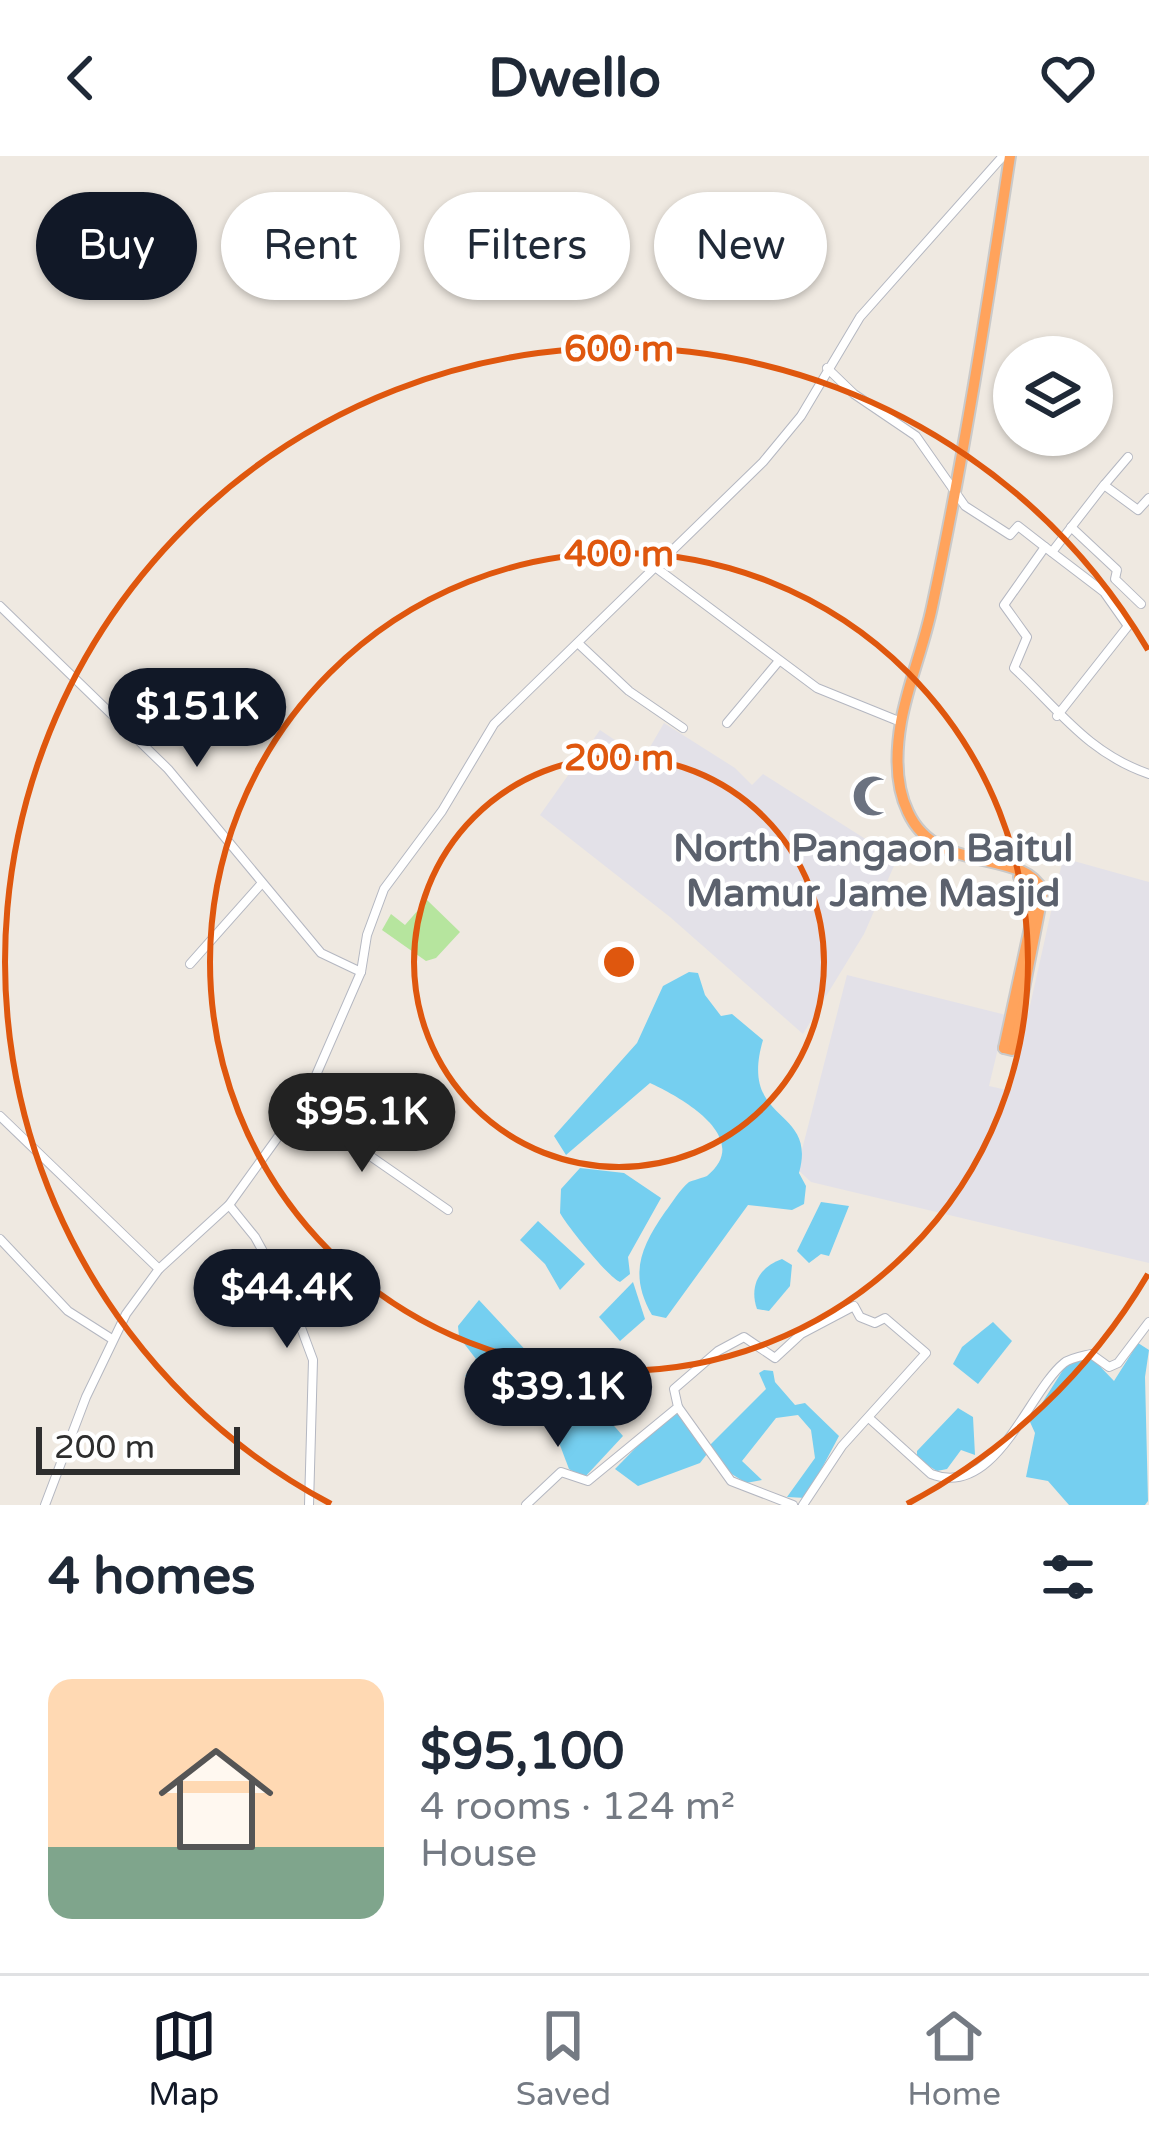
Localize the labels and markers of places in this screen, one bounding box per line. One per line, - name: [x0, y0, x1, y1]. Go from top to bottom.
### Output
- pin: $151K: [113, 668, 281, 770]
- mosque icon: North Pangaon Baitul Mamur Jame Masjid: [850, 773, 896, 819]
- place label: North Pangaon Baitul Mamur Jame Masjid: [673, 825, 1073, 917]
- centre of rings: [598, 941, 640, 983]
- pin: $95.1K: [264, 1073, 460, 1175]
- pin: $44.4K: [189, 1249, 385, 1351]
- pin: $39.1K: [460, 1348, 656, 1450]

